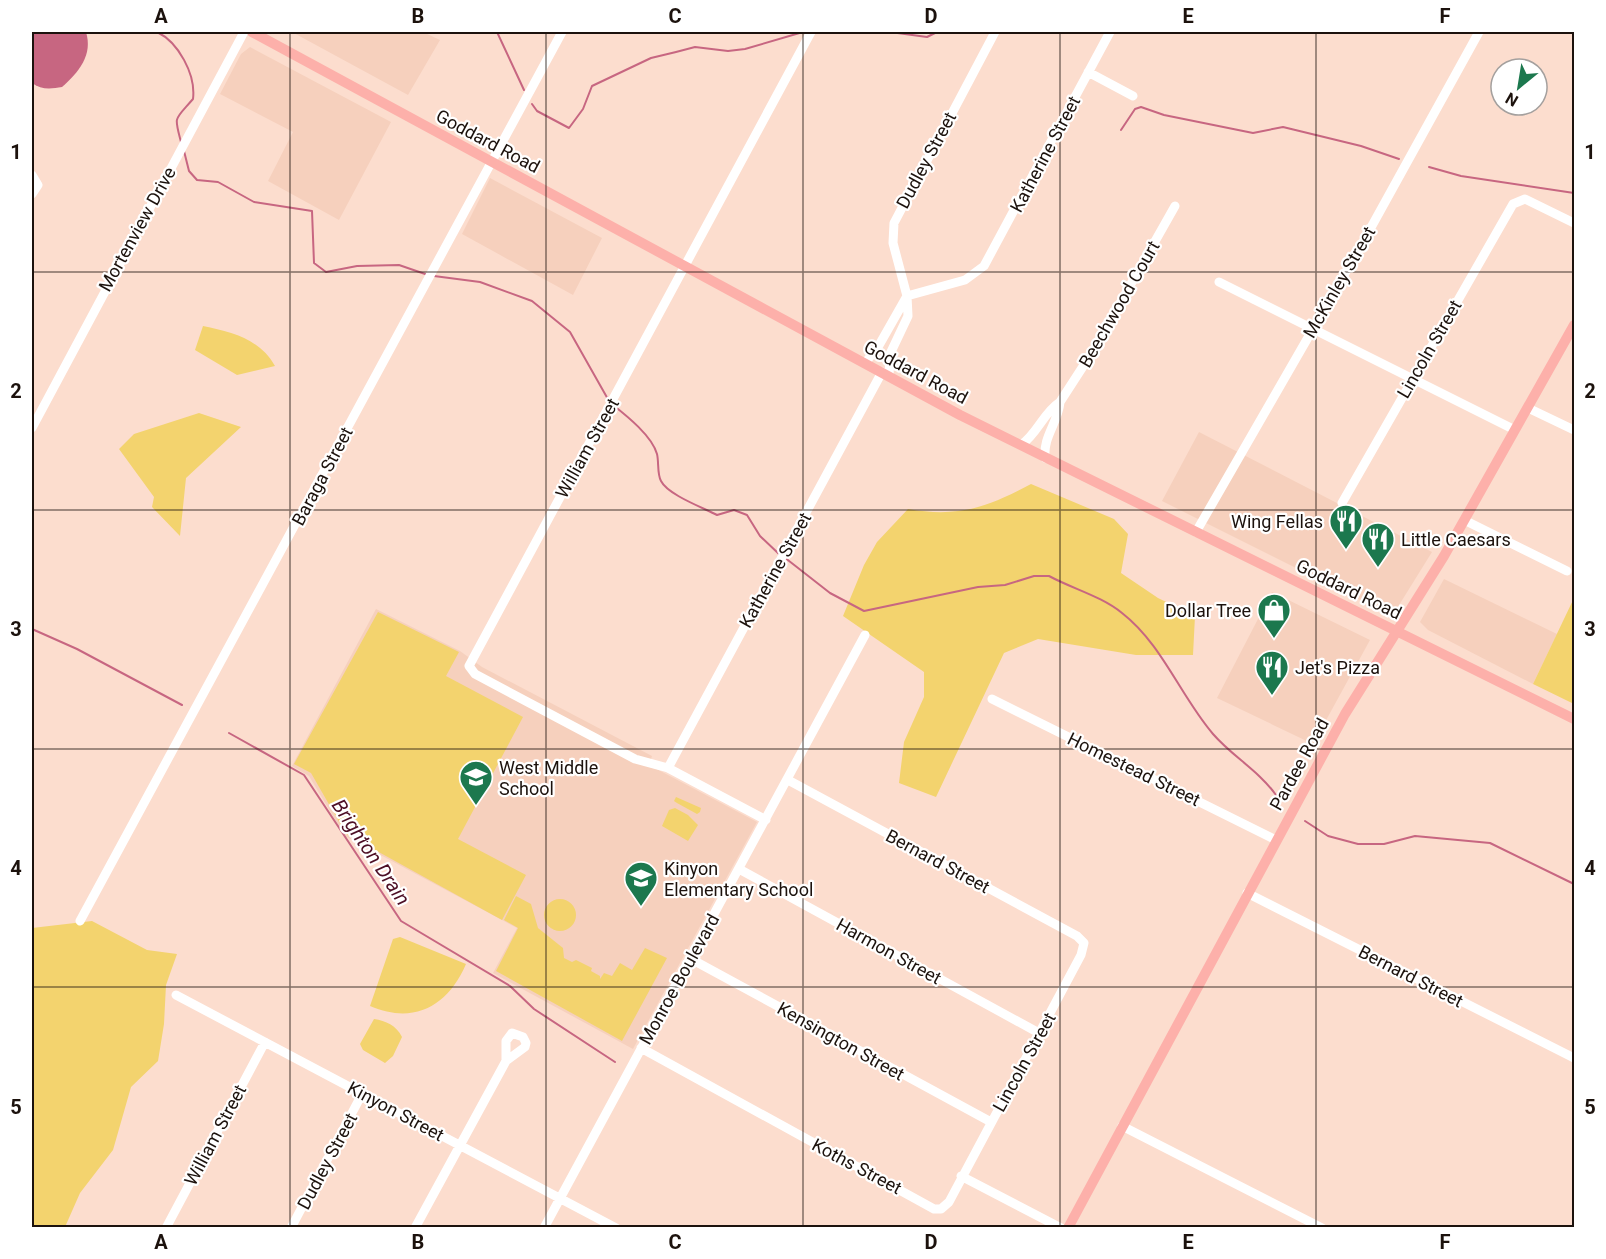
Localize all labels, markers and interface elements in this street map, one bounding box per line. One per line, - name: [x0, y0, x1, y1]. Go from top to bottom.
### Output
- text: A: [154, 4, 168, 28]
- text: B: [412, 4, 424, 28]
- text: C: [668, 4, 682, 28]
- text: D: [925, 4, 938, 28]
- text: E: [1182, 4, 1194, 28]
- text: F: [1440, 4, 1451, 28]
- north arrow: [1489, 57, 1549, 117]
- text: N: [1502, 89, 1521, 111]
- street label: Katherine Street: [1006, 92, 1084, 216]
- street label: Goddard Road: [433, 105, 543, 177]
- street label: Dudley Street: [892, 108, 960, 212]
- text: 1: [10, 140, 22, 164]
- text: 1: [1584, 140, 1596, 164]
- street label: Mortenview Drive: [94, 163, 180, 295]
- street label: McKinley Street: [1299, 223, 1379, 341]
- street label: Beechwood Court: [1074, 237, 1164, 371]
- street label: Lincoln Street: [1392, 296, 1466, 402]
- street label: Goddard Road: [861, 336, 971, 408]
- text: 2: [10, 379, 22, 403]
- text: 2: [1584, 379, 1596, 403]
- street label: William Street: [551, 394, 623, 502]
- street label: Baraga Street: [287, 423, 357, 529]
- restaurant icon: Wing Fellas: [1328, 503, 1364, 550]
- street label: Katherine Street: [735, 509, 815, 631]
- place label: Wing Fellas: [1231, 511, 1323, 532]
- restaurant icon: Little Caesars: [1360, 521, 1396, 568]
- place label: Little Caesars: [1401, 529, 1511, 550]
- street label: Goddard Road: [1293, 554, 1405, 624]
- shop icon: Dollar Tree: [1256, 592, 1292, 639]
- place label: Dollar Tree: [1165, 600, 1251, 621]
- text: 3: [10, 617, 22, 641]
- text: 3: [1584, 617, 1596, 641]
- restaurant icon: Jet's Pizza: [1254, 649, 1290, 696]
- place label: Jet's Pizza: [1295, 657, 1380, 678]
- street label: Pardee Road: [1265, 714, 1333, 814]
- street label: Homestead Street: [1064, 728, 1204, 810]
- place label: West Middle School: [499, 757, 598, 799]
- school or university icon: West Middle School: [458, 759, 494, 806]
- water label: Brighton Drain: [327, 794, 415, 910]
- street label: Bernard Street: [882, 825, 994, 897]
- text: 4: [10, 856, 22, 880]
- text: 4: [1584, 856, 1596, 880]
- place label: Kinyon Elementary School: [664, 858, 813, 900]
- school or university icon: Kinyon Elementary School: [623, 860, 659, 907]
- street label: Monroe Boulevard: [634, 910, 724, 1048]
- street label: Harmon Street: [833, 914, 945, 989]
- street label: Bernard Street: [1355, 941, 1467, 1011]
- street label: Kensington Street: [774, 997, 908, 1085]
- street label: Lincoln Street: [988, 1009, 1060, 1115]
- street label: Kinyon Street: [344, 1077, 448, 1145]
- street label: William Street: [180, 1081, 250, 1189]
- text: 5: [10, 1095, 22, 1119]
- text: 5: [1584, 1095, 1596, 1119]
- street label: Dudley Street: [293, 1109, 361, 1213]
- street label: Koths Street: [809, 1134, 905, 1198]
- text: A: [154, 1230, 168, 1254]
- text: B: [412, 1230, 424, 1254]
- text: C: [668, 1230, 682, 1254]
- text: D: [925, 1230, 938, 1254]
- text: E: [1182, 1230, 1194, 1254]
- text: F: [1440, 1230, 1451, 1254]

